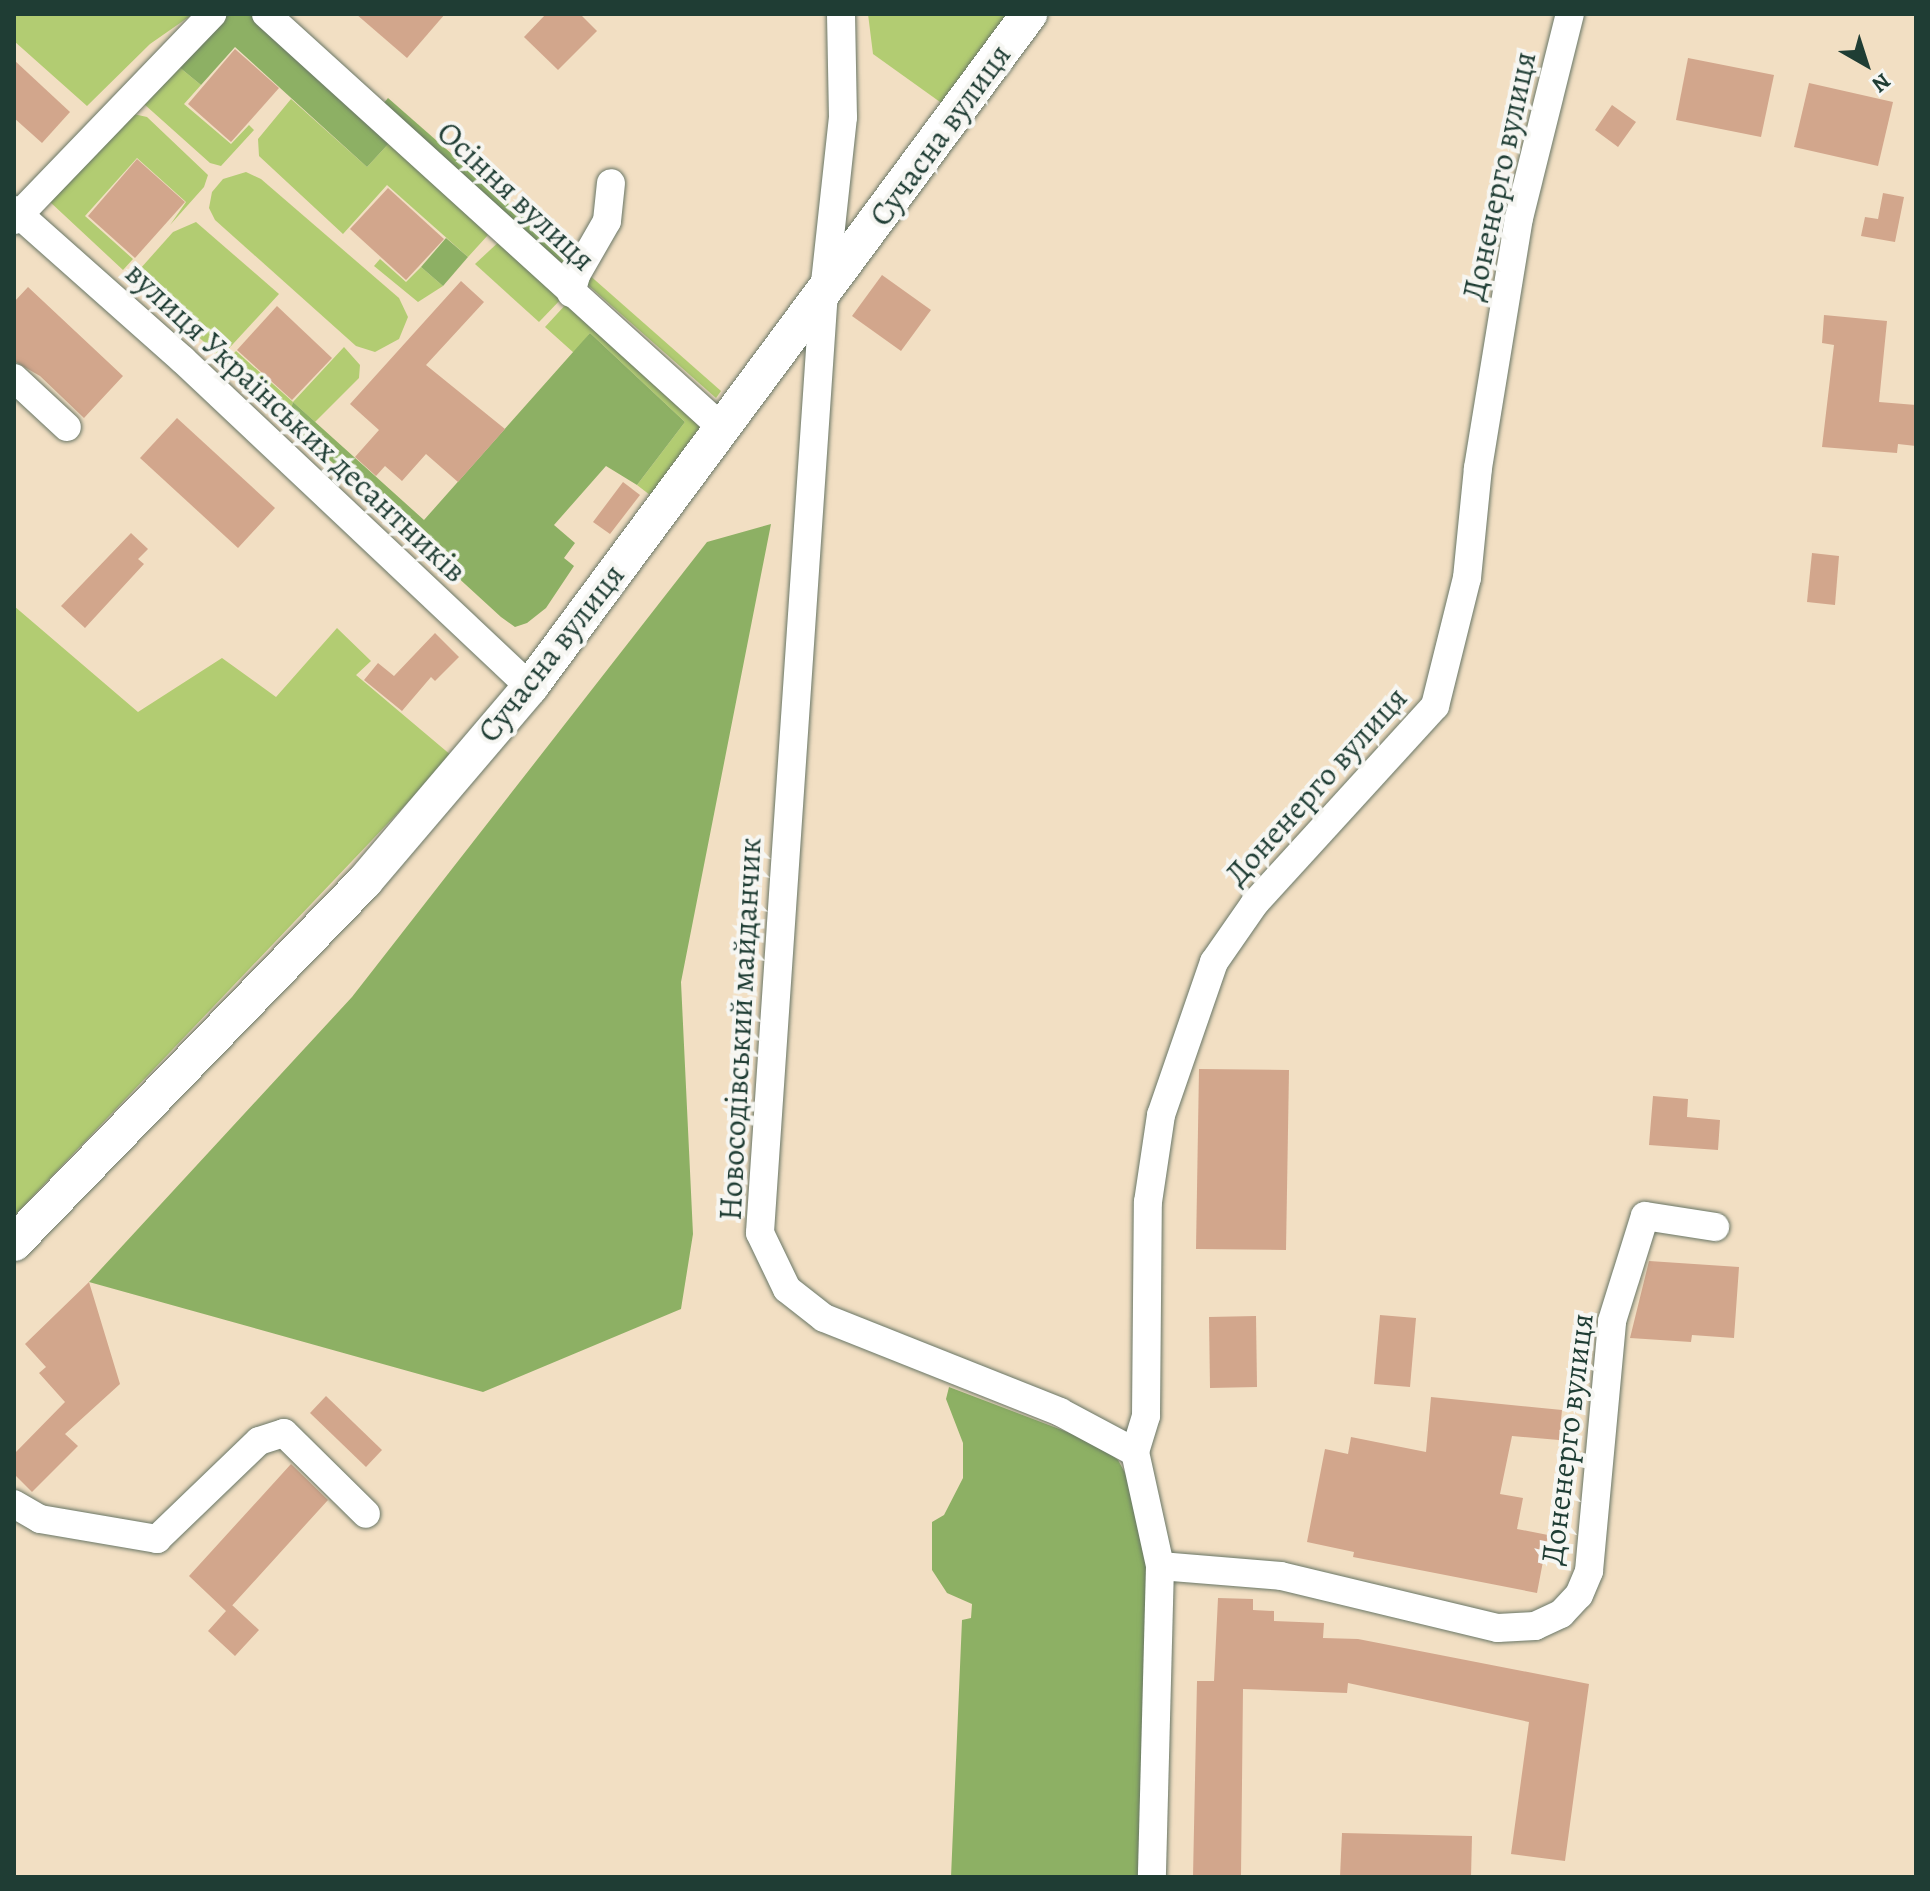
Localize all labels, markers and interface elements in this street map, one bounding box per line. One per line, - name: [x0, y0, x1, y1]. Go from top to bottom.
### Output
- north arrow: [1826, 24, 1906, 104]
- street label: Сучасна вулиця: [861, 37, 1019, 233]
- street label: Доненерго вулиця: [1454, 48, 1544, 304]
- text: N: [1865, 66, 1897, 99]
- street label: Осіння вулиця: [429, 113, 603, 279]
- street label: вулиця Українських десантників: [118, 254, 474, 590]
- street label: Сучасна вулиця: [470, 556, 632, 750]
- street label: Доненерго вулиця: [1217, 679, 1415, 893]
- street label: Новосодівський майданчик: [711, 836, 769, 1222]
- street label: Доненерго вулиця: [1533, 1311, 1601, 1567]

